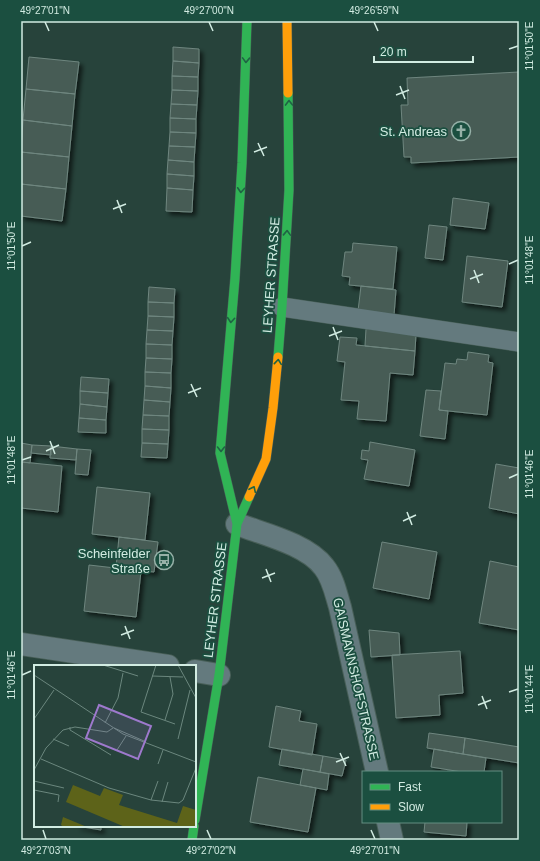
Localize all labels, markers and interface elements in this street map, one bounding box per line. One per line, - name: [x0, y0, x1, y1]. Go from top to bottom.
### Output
- text: 49°27'01"N: [20, 5, 70, 16]
- text: 49°27'00"N: [184, 5, 234, 16]
- text: 49°26'59"N: [349, 5, 399, 16]
- text: 11°01'50"E: [524, 21, 535, 70]
- scale bar: [374, 38, 473, 64]
- text: 20 m: [380, 45, 407, 59]
- one-way arrow: [242, 57, 250, 63]
- one-way arrow: [285, 100, 293, 106]
- church icon: St. Andreas: [450, 120, 472, 142]
- place label: St. Andreas: [380, 124, 447, 139]
- one-way arrow: [236, 187, 245, 193]
- street label: LEYHER STRASSE: [259, 216, 283, 334]
- text: 11°01'50"E: [6, 221, 17, 270]
- one-way arrow: [283, 230, 291, 236]
- text: 11°01'48"E: [524, 235, 535, 284]
- one-way arrow: [227, 316, 236, 323]
- one-way arrow: [273, 359, 282, 365]
- text: 11°01'48"E: [6, 435, 17, 484]
- one-way arrow: [217, 446, 225, 452]
- text: 11°01'46"E: [524, 449, 535, 498]
- one-way arrow: [248, 485, 256, 493]
- street label: LEYHER STRASSE: [200, 541, 230, 659]
- place label: Scheinfelder Straße: [78, 546, 151, 576]
- bus stop icon: Scheinfelder Straße: [153, 549, 175, 571]
- street label: GAISMANNSHOFSTRASSE: [330, 596, 382, 762]
- text: 11°01'46"E: [6, 650, 17, 699]
- text: 11°01'44"E: [524, 664, 535, 713]
- inset map: [34, 665, 196, 827]
- legend: [362, 771, 502, 823]
- text: Fast: [398, 780, 422, 794]
- text: Slow: [398, 800, 424, 814]
- text: 49°27'03"N: [21, 845, 71, 856]
- text: 49°27'02"N: [186, 845, 236, 856]
- text: 49°27'01"N: [350, 845, 400, 856]

